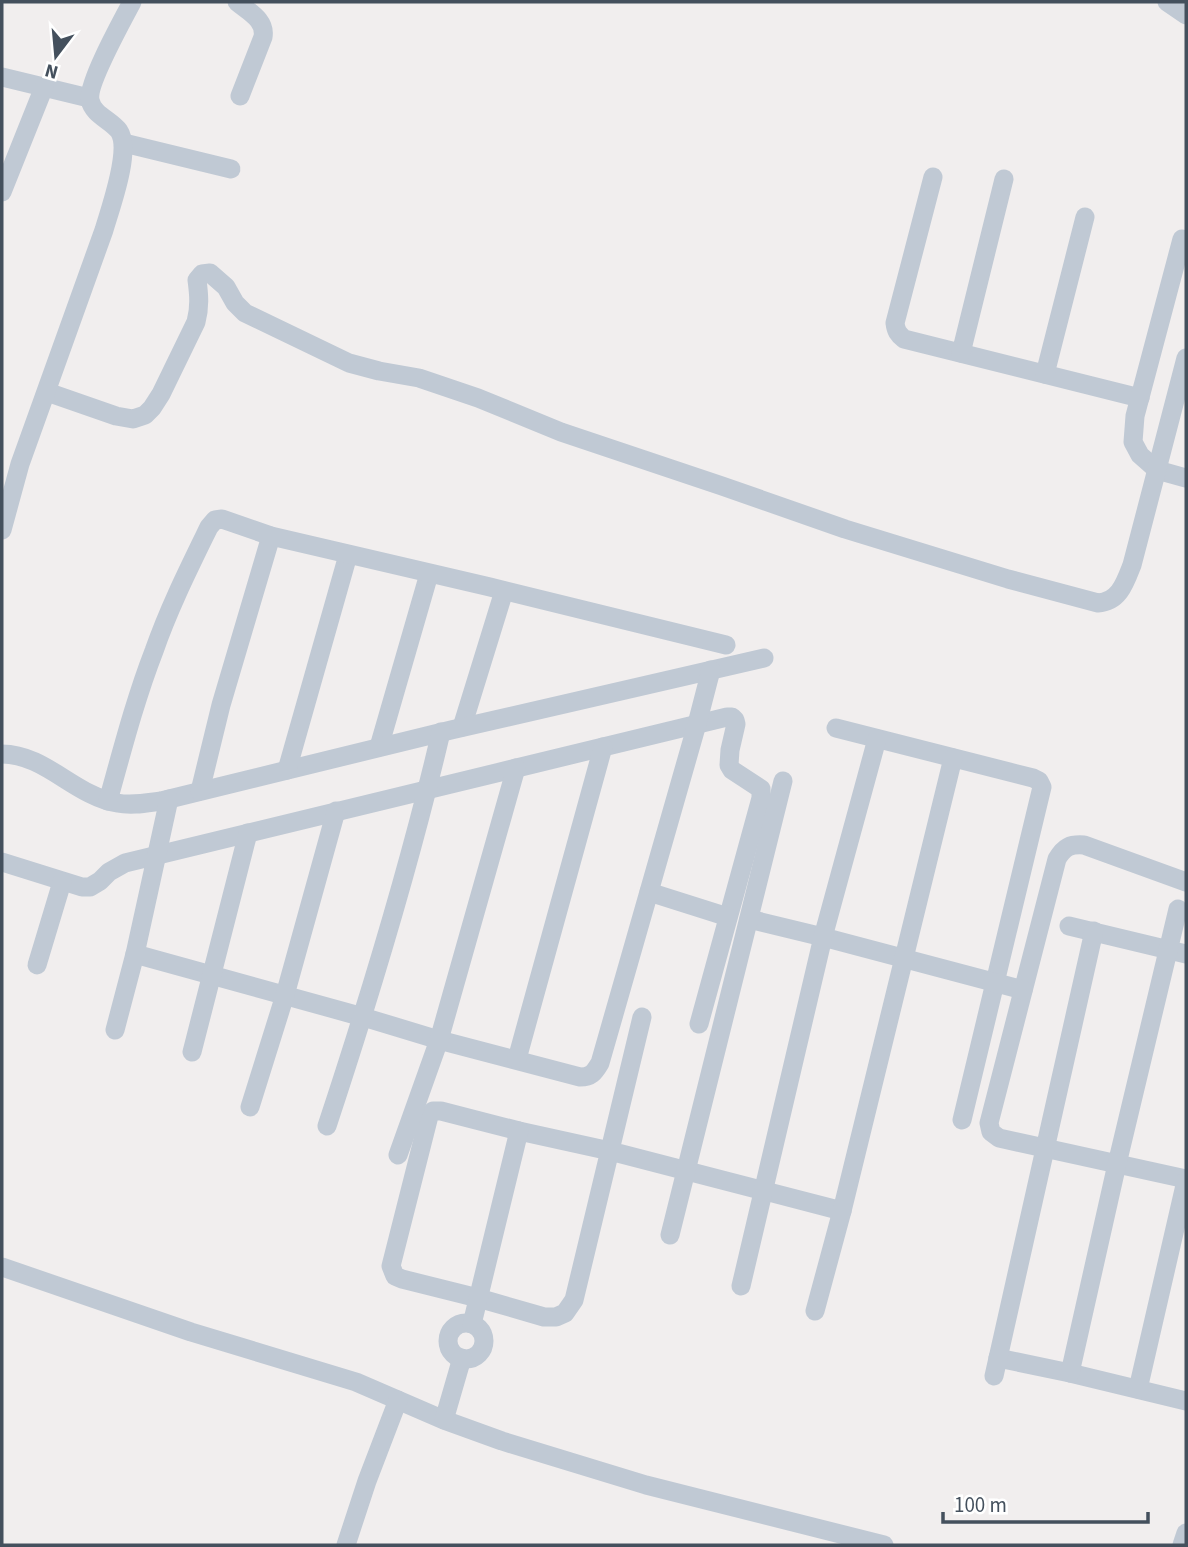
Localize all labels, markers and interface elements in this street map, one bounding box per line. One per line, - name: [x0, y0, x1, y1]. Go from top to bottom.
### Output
- north arrow: [21, 21, 91, 91]
- text: N: [42, 56, 62, 86]
- scale bar: [943, 1480, 1148, 1524]
- text: 100 m: [954, 1490, 1007, 1520]

